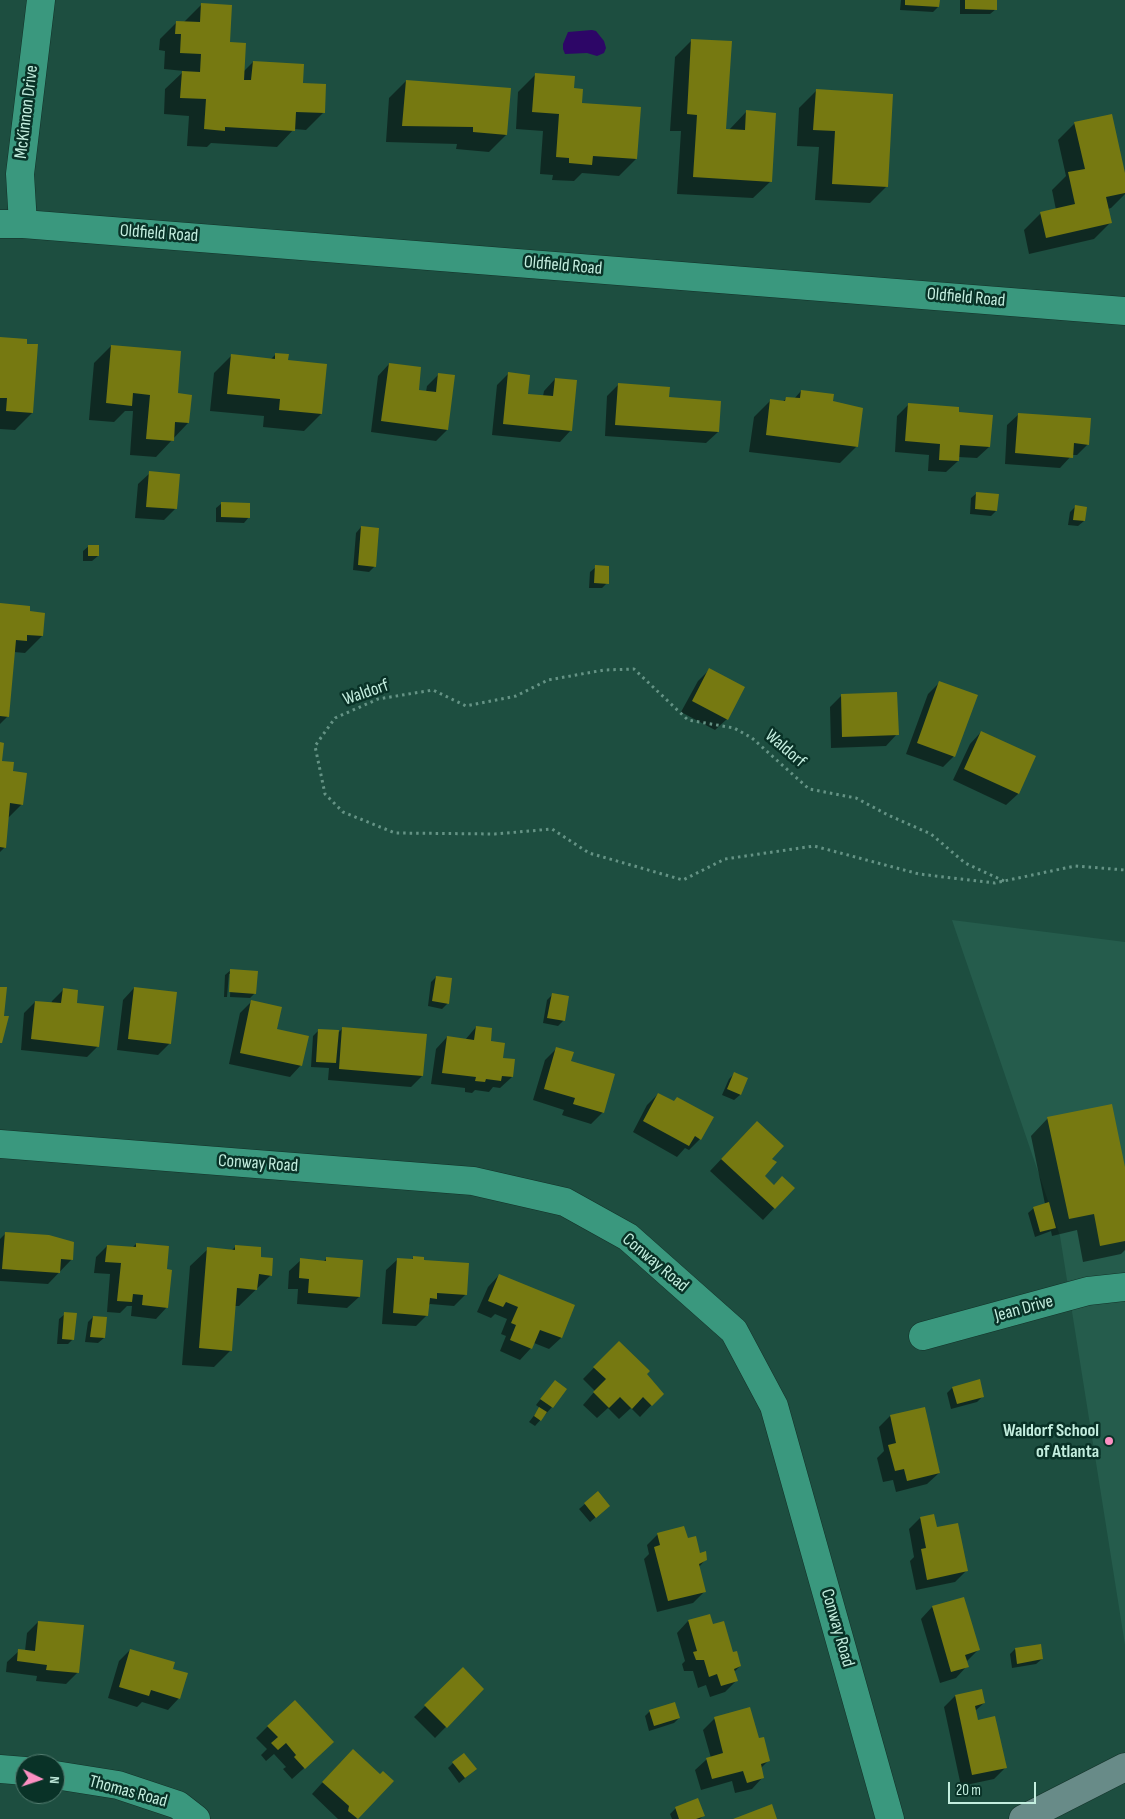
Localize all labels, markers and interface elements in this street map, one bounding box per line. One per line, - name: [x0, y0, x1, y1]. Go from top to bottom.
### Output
- street label: McKinnon Drive: [11, 64, 43, 160]
- street label: Oldfield Road: [119, 220, 199, 248]
- street label: Oldfield Road: [523, 252, 603, 280]
- street label: Oldfield Road: [926, 284, 1006, 312]
- street label: Waldorf: [340, 675, 392, 711]
- street label: Waldorf: [760, 725, 810, 773]
- street label: Conway Road: [217, 1150, 299, 1178]
- street label: Conway Road: [617, 1229, 693, 1297]
- street label: Jean Drive: [992, 1291, 1056, 1327]
- place label: Waldorf School of Atlanta: [1003, 1420, 1099, 1462]
- marker: Waldorf School of Atlanta: [1103, 1435, 1115, 1447]
- street label: Conway Road: [816, 1586, 858, 1670]
- north arrow: [15, 1754, 65, 1804]
- street label: Thomas Road: [87, 1771, 169, 1813]
- scale bar: [950, 1772, 1038, 1804]
- text: N: [46, 1776, 63, 1784]
- text: 20 m: [956, 1781, 981, 1800]

